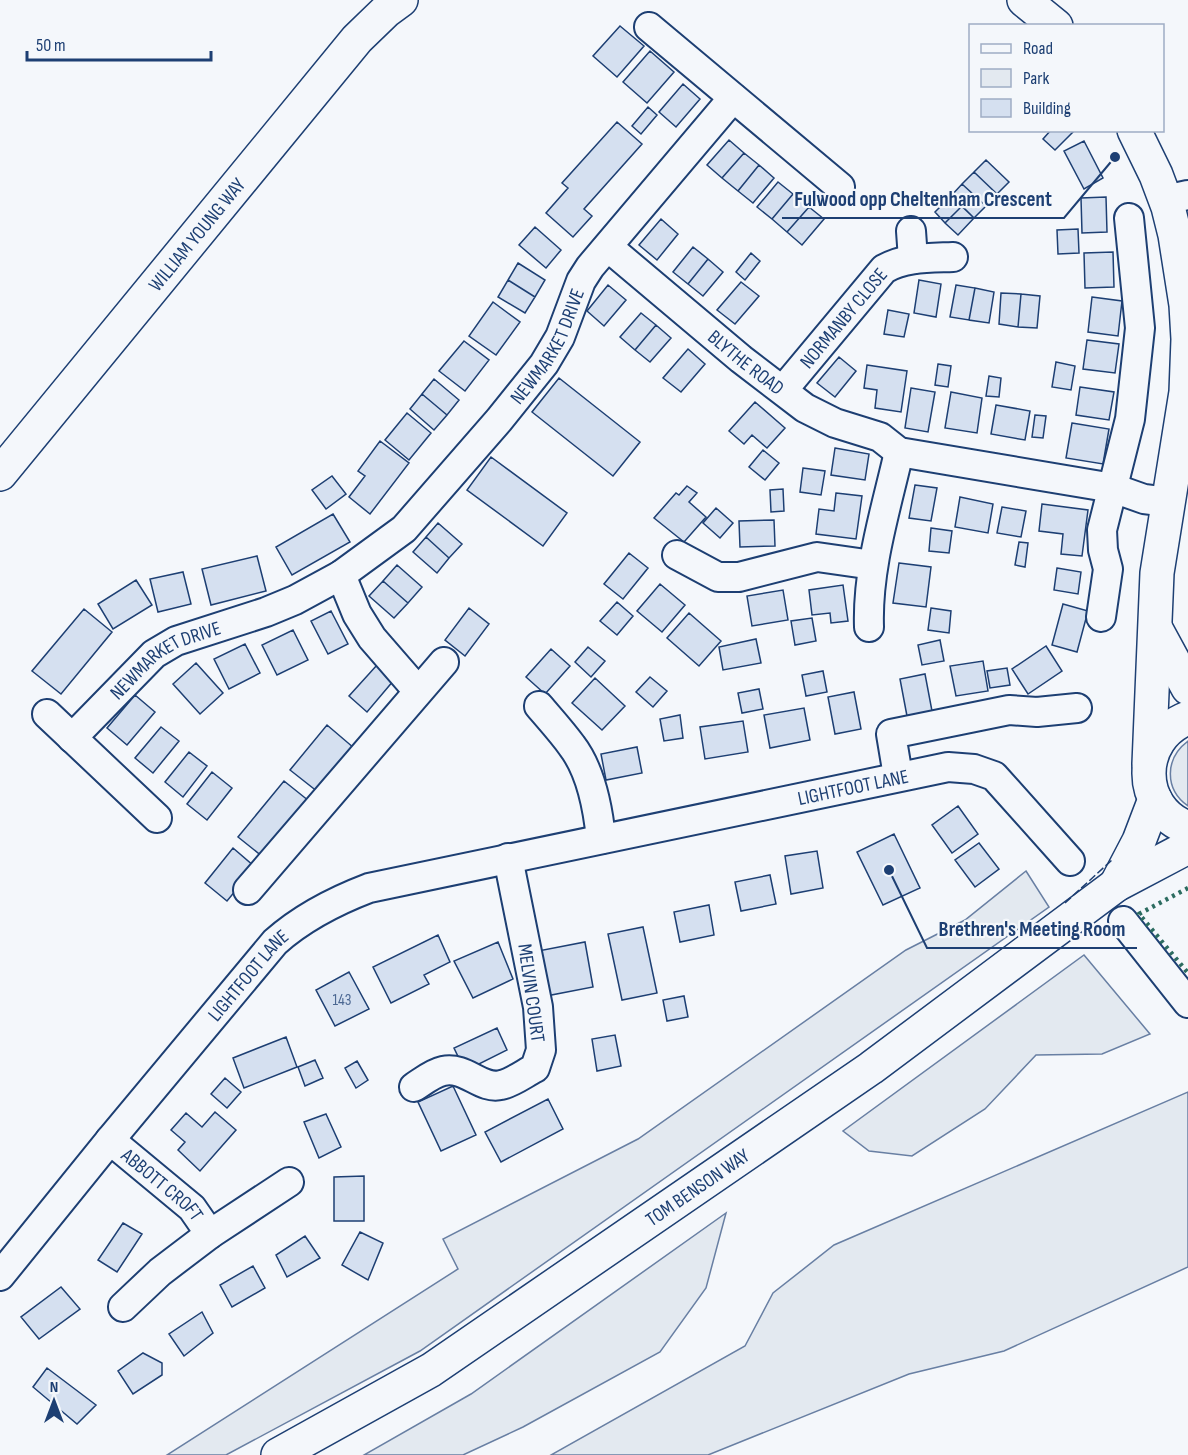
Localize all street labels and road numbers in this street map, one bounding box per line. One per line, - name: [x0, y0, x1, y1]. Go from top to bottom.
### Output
- street label: WILLIAM YOUNG WAY: [144, 173, 251, 296]
- street label: NORMANBY CLOSE: [795, 263, 893, 374]
- street label: NEWMARKET DRIVE: [506, 285, 590, 409]
- street label: BLYTHE ROAD: [703, 325, 788, 401]
- street label: NEWMARKET DRIVE: [105, 616, 224, 705]
- street label: LIGHTFOOT LANE: [795, 765, 911, 811]
- street label: LIGHTFOOT LANE: [203, 925, 294, 1026]
- street label: MELVIN COURT: [512, 942, 550, 1044]
- street label: ABBOTT CROFT: [116, 1143, 208, 1226]
- street label: TOM BENSON WAY: [641, 1144, 755, 1232]

